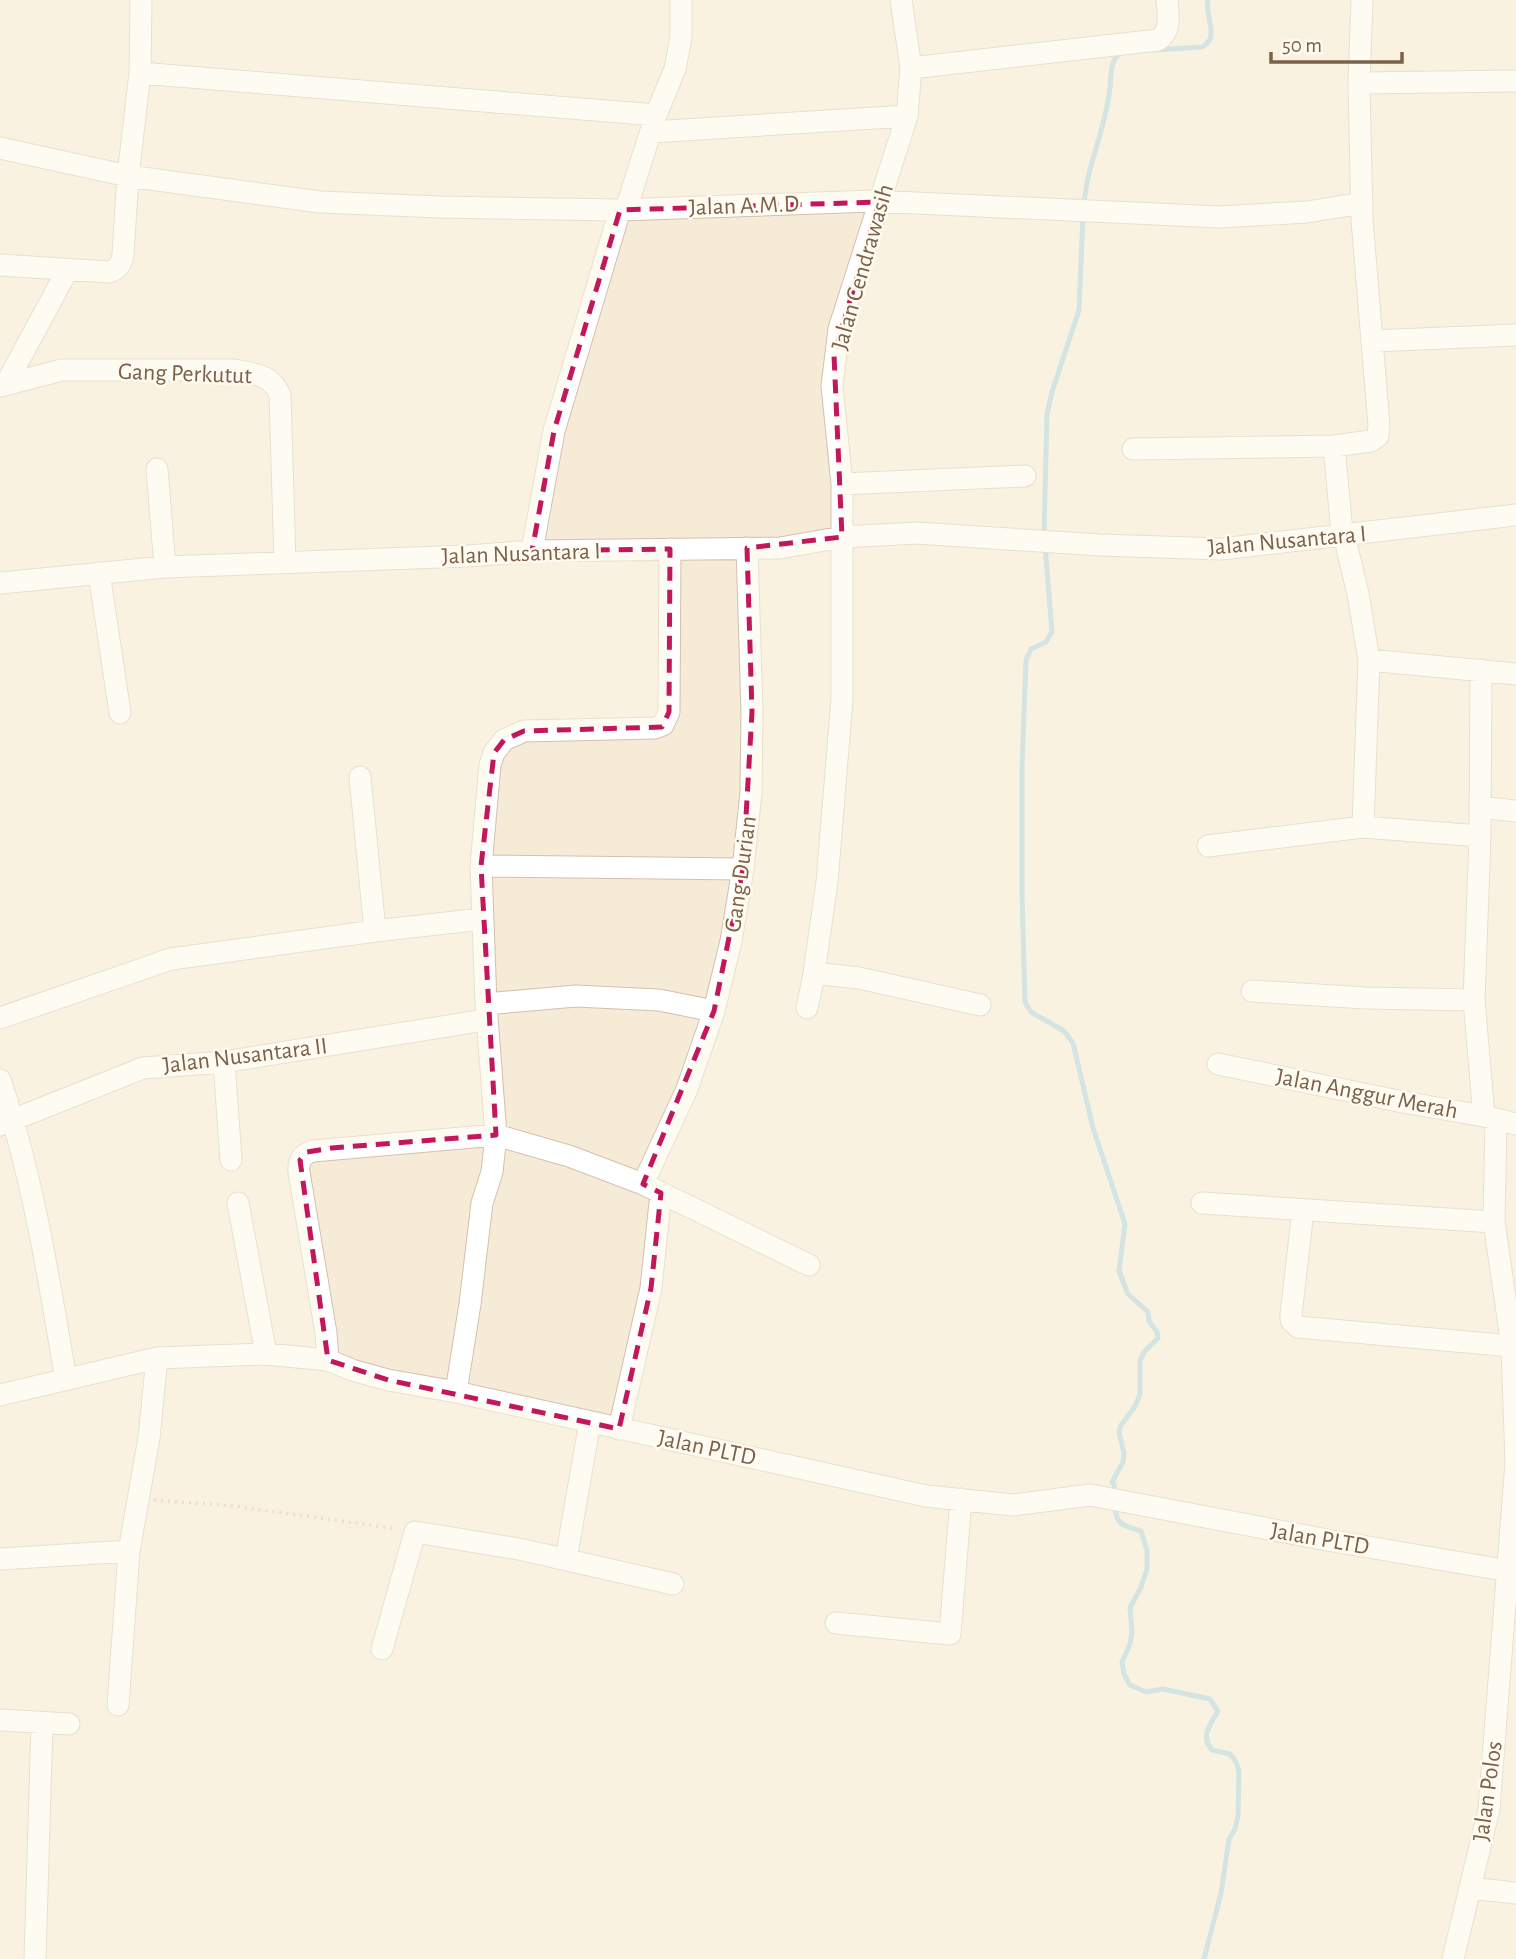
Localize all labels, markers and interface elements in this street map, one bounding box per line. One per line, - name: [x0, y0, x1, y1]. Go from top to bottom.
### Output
- scale bar: [1271, 21, 1402, 65]
- text: 50 m: [1282, 35, 1322, 56]
- street label: Jalan Cendrawasih: [828, 182, 898, 353]
- street label: Jalan A.M.D: [688, 192, 800, 220]
- street label: Gang Perkutut: [118, 360, 253, 388]
- street label: Jalan Nusantara I: [1207, 522, 1367, 560]
- street label: Jalan Nusantara I: [441, 539, 601, 569]
- street label: Gang Durian: [721, 814, 761, 934]
- street label: Jalan Nusantara II: [161, 1034, 329, 1078]
- street label: Jalan Anggur Merah: [1274, 1065, 1460, 1123]
- street label: Jalan PLTD: [656, 1426, 758, 1470]
- street label: Jalan PLTD: [1269, 1519, 1371, 1559]
- street label: Jalan Polos: [1469, 1739, 1507, 1843]

